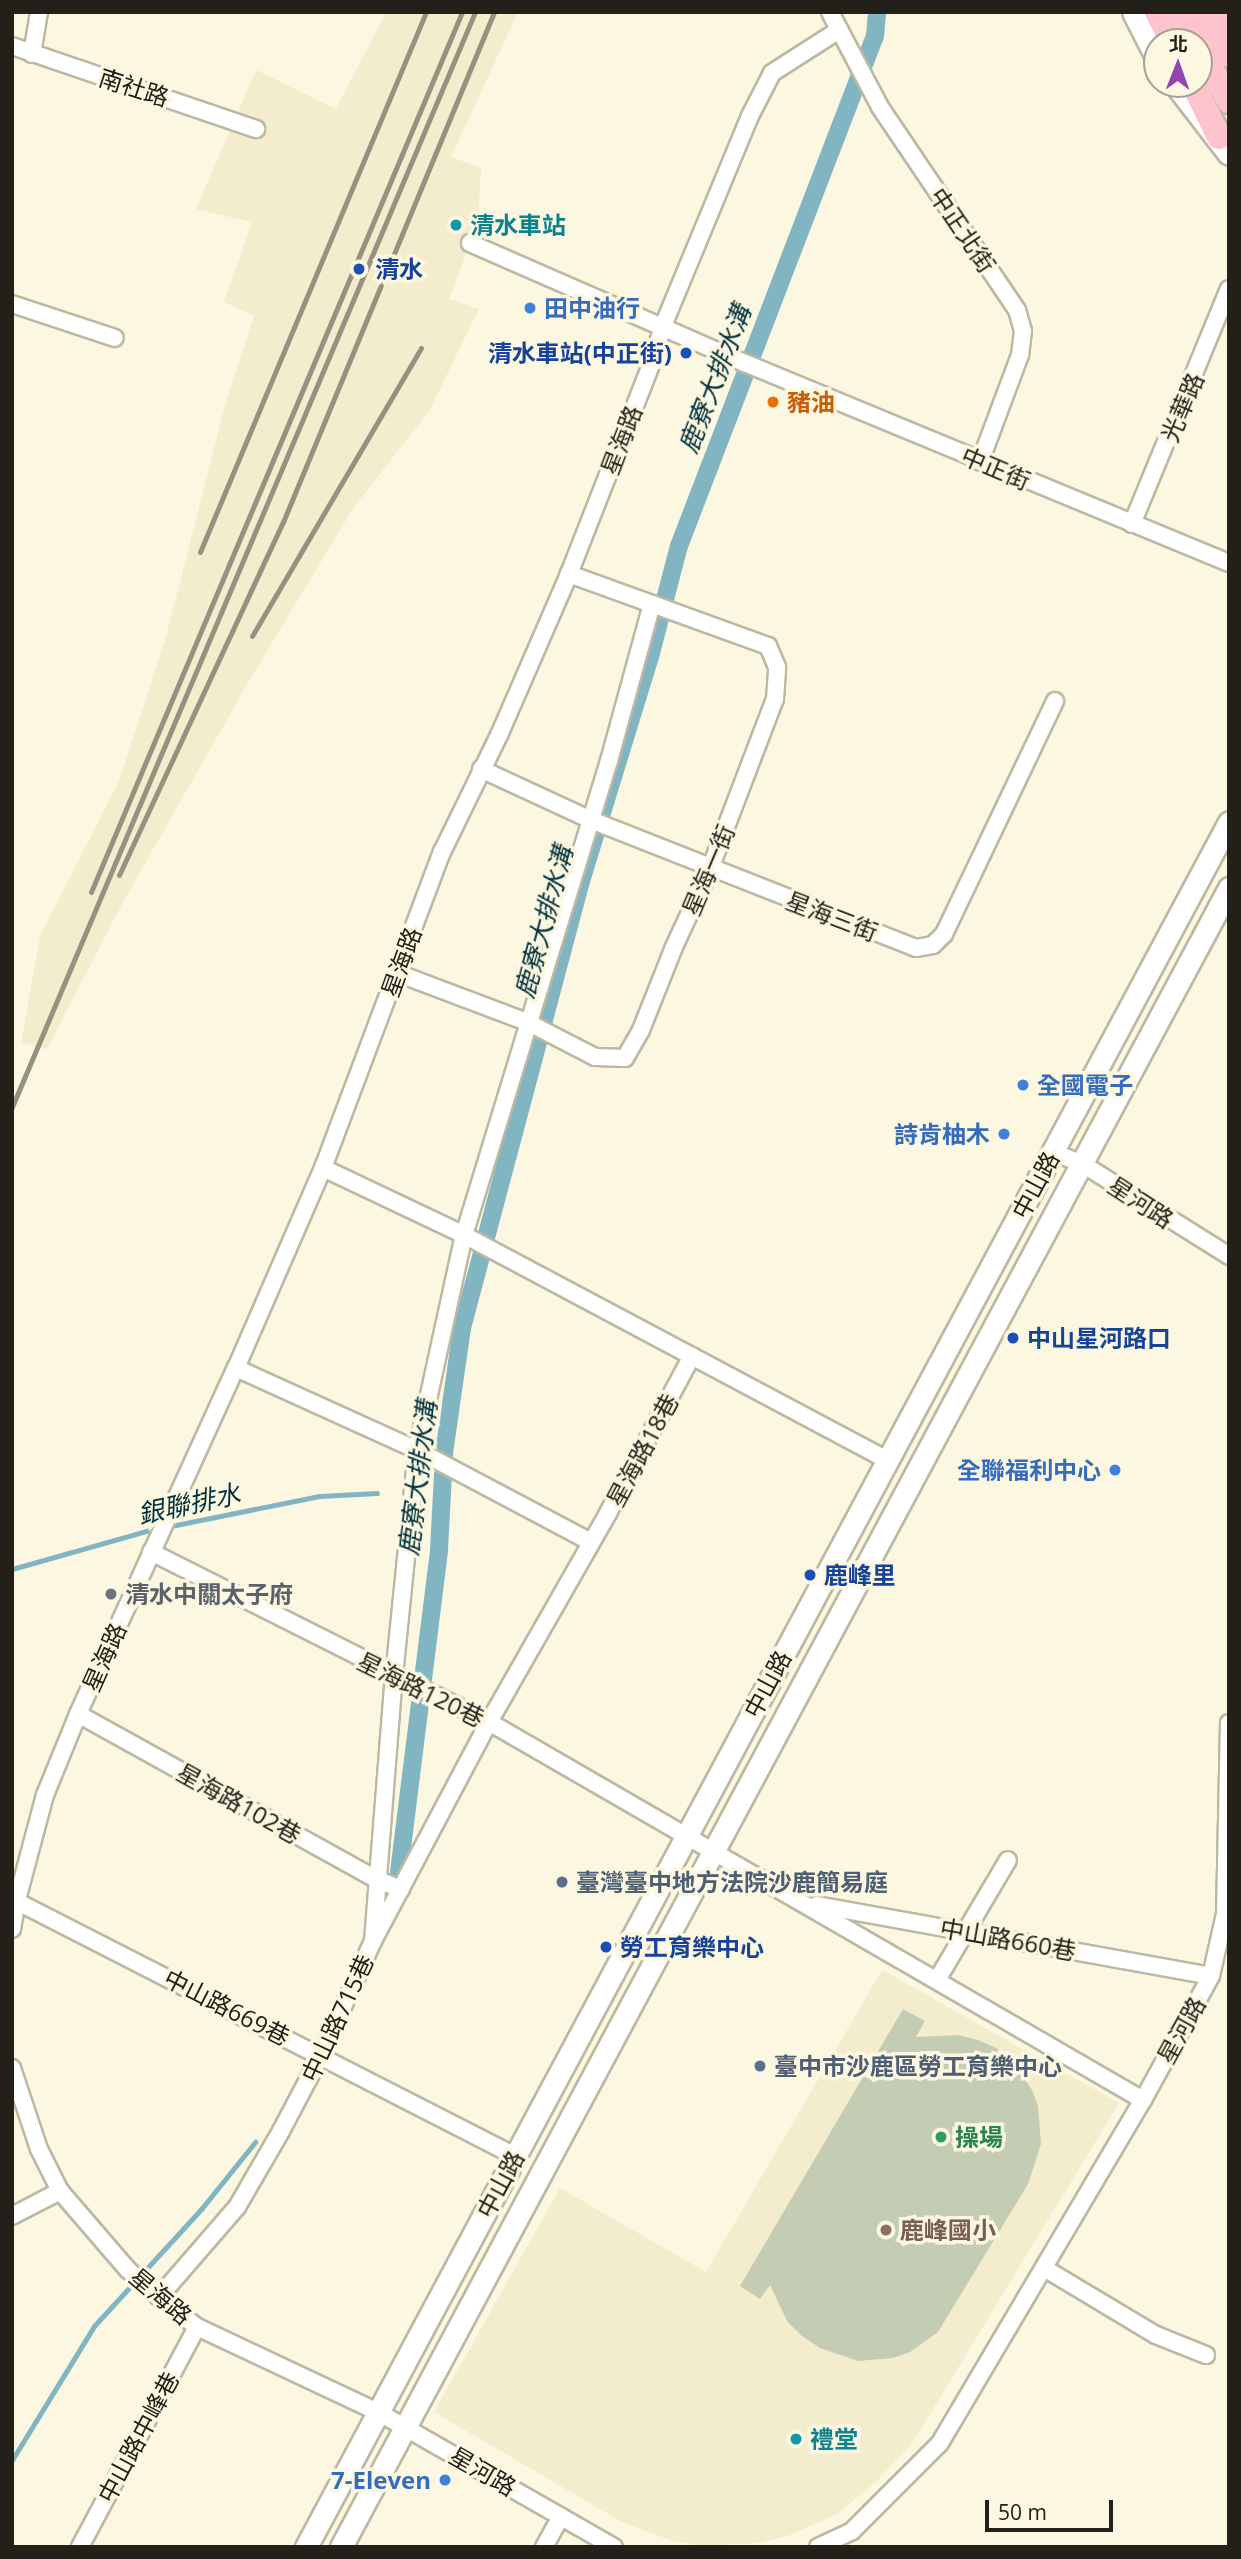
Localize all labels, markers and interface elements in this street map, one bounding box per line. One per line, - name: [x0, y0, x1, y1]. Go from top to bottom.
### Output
- north arrow: [1143, 28, 1213, 98]
- text: 北: [1169, 31, 1188, 57]
- street label: 南社路: [95, 62, 173, 112]
- street label: 中正北街: [924, 182, 1002, 278]
- place label: 清水車站: [470, 211, 566, 239]
- marker: 清水車站: [448, 217, 464, 233]
- place label: 清水: [375, 255, 423, 283]
- marker: 清水: [349, 259, 369, 279]
- place label: 田中油行: [544, 294, 640, 322]
- marker: 田中油行: [522, 300, 538, 316]
- water label: 鹿寮大排水溝: [672, 301, 758, 457]
- place label: 清水車站(中正街): [488, 339, 672, 367]
- marker: 清水車站(中正街): [678, 345, 694, 361]
- street label: 光華路: [1155, 368, 1209, 446]
- place label: 豬油: [787, 388, 835, 416]
- marker: 豬油: [765, 394, 781, 410]
- street label: 星海路: [595, 401, 647, 479]
- street label: 中正街: [957, 441, 1035, 495]
- street label: 星海一街: [676, 820, 740, 920]
- water label: 鹿寮大排水溝: [509, 843, 579, 1001]
- street label: 星海三街: [782, 885, 882, 947]
- street label: 星海路: [375, 923, 427, 1001]
- place label: 全國電子: [1037, 1071, 1133, 1099]
- marker: 全國電子: [1015, 1077, 1031, 1093]
- place label: 詩肯柚木: [894, 1120, 990, 1148]
- marker: 詩肯柚木: [996, 1126, 1012, 1142]
- street label: 中山路: [1005, 1146, 1065, 1224]
- street label: 星河路: [1103, 1170, 1179, 1234]
- place label: 中山星河路口: [1027, 1324, 1171, 1352]
- marker: 中山星河路口: [1005, 1330, 1021, 1346]
- street label: 星海路18巷: [600, 1389, 684, 1511]
- water label: 鹿寮大排水溝: [393, 1399, 443, 1557]
- place label: 全聯福利中心: [957, 1456, 1101, 1484]
- marker: 全聯福利中心: [1107, 1462, 1123, 1478]
- water label: 銀聯排水: [135, 1478, 243, 1530]
- place label: 鹿峰里: [824, 1561, 896, 1589]
- marker: 鹿峰里: [802, 1567, 818, 1583]
- place label: 清水中關太子府: [125, 1580, 293, 1608]
- marker: 清水中關太子府: [103, 1586, 119, 1602]
- street label: 星海路: [76, 1618, 132, 1696]
- street label: 中山路: [737, 1645, 797, 1723]
- street label: 星海路120巷: [353, 1646, 489, 1732]
- street label: 星海路102巷: [172, 1757, 306, 1849]
- place label: 臺灣臺中地方法院沙鹿簡易庭: [576, 1868, 888, 1896]
- marker: 臺灣臺中地方法院沙鹿簡易庭: [554, 1874, 570, 1890]
- street label: 中山路660巷: [938, 1913, 1078, 1965]
- place label: 勞工育樂中心: [620, 1933, 764, 1961]
- marker: 勞工育樂中心: [598, 1939, 614, 1955]
- street label: 中山路715巷: [295, 1950, 379, 2086]
- street label: 中山路669巷: [159, 1963, 295, 2051]
- street label: 星河路: [1151, 1992, 1211, 2068]
- place label: 臺中市沙鹿區勞工育樂中心: [774, 2052, 1062, 2080]
- marker: 臺中市沙鹿區勞工育樂中心: [752, 2058, 768, 2074]
- place label: 操場: [955, 2123, 1003, 2151]
- marker: 操場: [933, 2129, 949, 2145]
- street label: 中山路: [470, 2145, 530, 2223]
- place label: 鹿峰國小: [900, 2216, 996, 2244]
- marker: 鹿峰國小: [878, 2222, 894, 2238]
- street label: 星海路: [124, 2262, 198, 2330]
- street label: 中山路中峰巷: [91, 2367, 185, 2507]
- place label: 禮堂: [810, 2425, 858, 2453]
- marker: 禮堂: [788, 2431, 804, 2447]
- street label: 星河路: [445, 2441, 521, 2501]
- place label: 7-Eleven: [331, 2466, 431, 2494]
- marker: 7-Eleven: [437, 2472, 453, 2488]
- scale bar: [989, 2486, 1117, 2530]
- text: 50 m: [998, 2498, 1047, 2526]

